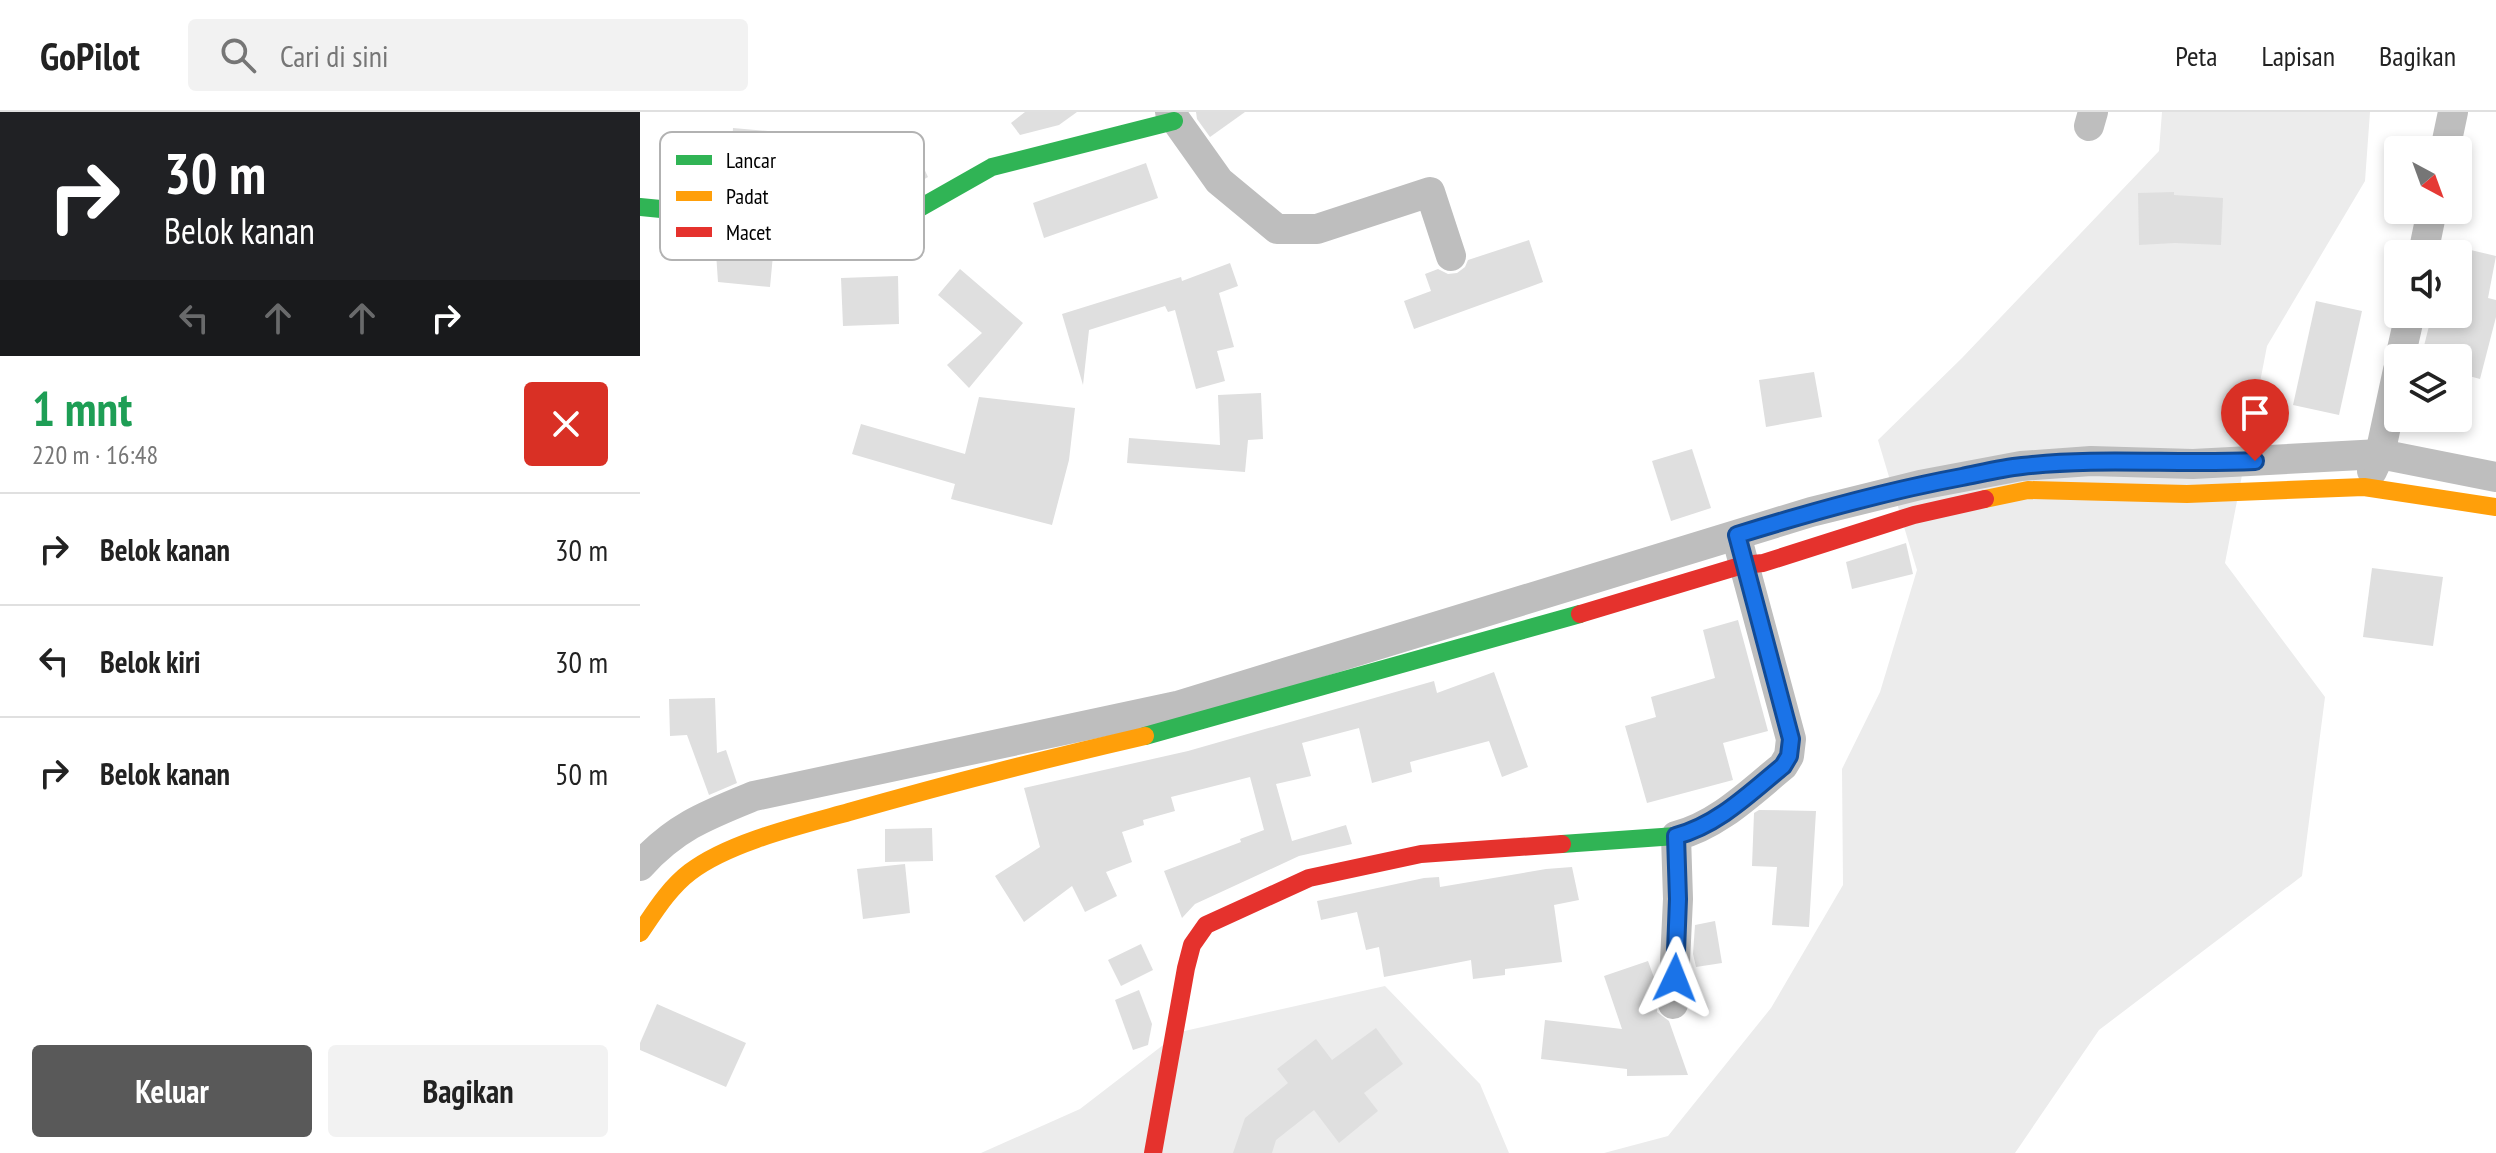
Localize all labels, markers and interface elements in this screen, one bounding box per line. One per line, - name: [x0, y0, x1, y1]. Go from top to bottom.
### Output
- search box: [188, 19, 748, 91]
- text: GoPilot: [40, 31, 140, 80]
- icon: search: [216, 33, 260, 77]
- text: Cari di sini: [280, 36, 389, 75]
- text: Peta: [2175, 37, 2217, 74]
- text: Lapisan: [2261, 37, 2335, 74]
- text: Bagikan: [2379, 37, 2456, 74]
- legend: [660, 132, 924, 260]
- north arrow: [2384, 136, 2472, 224]
- map controls: [2384, 136, 2472, 432]
- text: 30 m: [164, 137, 266, 209]
- icon: right: [32, 144, 136, 248]
- text: Lancar: [726, 146, 776, 174]
- text: Padat: [726, 182, 769, 210]
- text: Belok kanan: [164, 207, 315, 254]
- text: Macet: [726, 218, 771, 246]
- button: sound: [2384, 240, 2472, 328]
- icon: left: [172, 296, 216, 340]
- icon: ahead: [256, 296, 300, 340]
- icon: ahead: [340, 296, 384, 340]
- icon: right: [424, 296, 468, 340]
- button: layers: [2384, 344, 2472, 432]
- text: 1 mnt: [32, 377, 132, 439]
- pin: [2221, 379, 2289, 461]
- button: close: [524, 382, 608, 466]
- icon: arrive: [2233, 391, 2277, 435]
- text: 220 m · 16:48: [32, 438, 158, 471]
- icon: right: [32, 527, 76, 571]
- text: Belok kanan: [100, 530, 230, 569]
- text: 30 m: [555, 530, 608, 569]
- icon: left: [32, 639, 76, 683]
- text: Belok kiri: [100, 642, 201, 681]
- text: 30 m: [555, 642, 608, 681]
- icon: right: [32, 751, 76, 795]
- text: Belok kanan: [100, 754, 230, 793]
- text: 50 m: [555, 754, 608, 793]
- position arrow: [1633, 936, 1717, 1020]
- button: Keluar: [32, 1045, 312, 1137]
- button: Bagikan: [328, 1045, 608, 1137]

